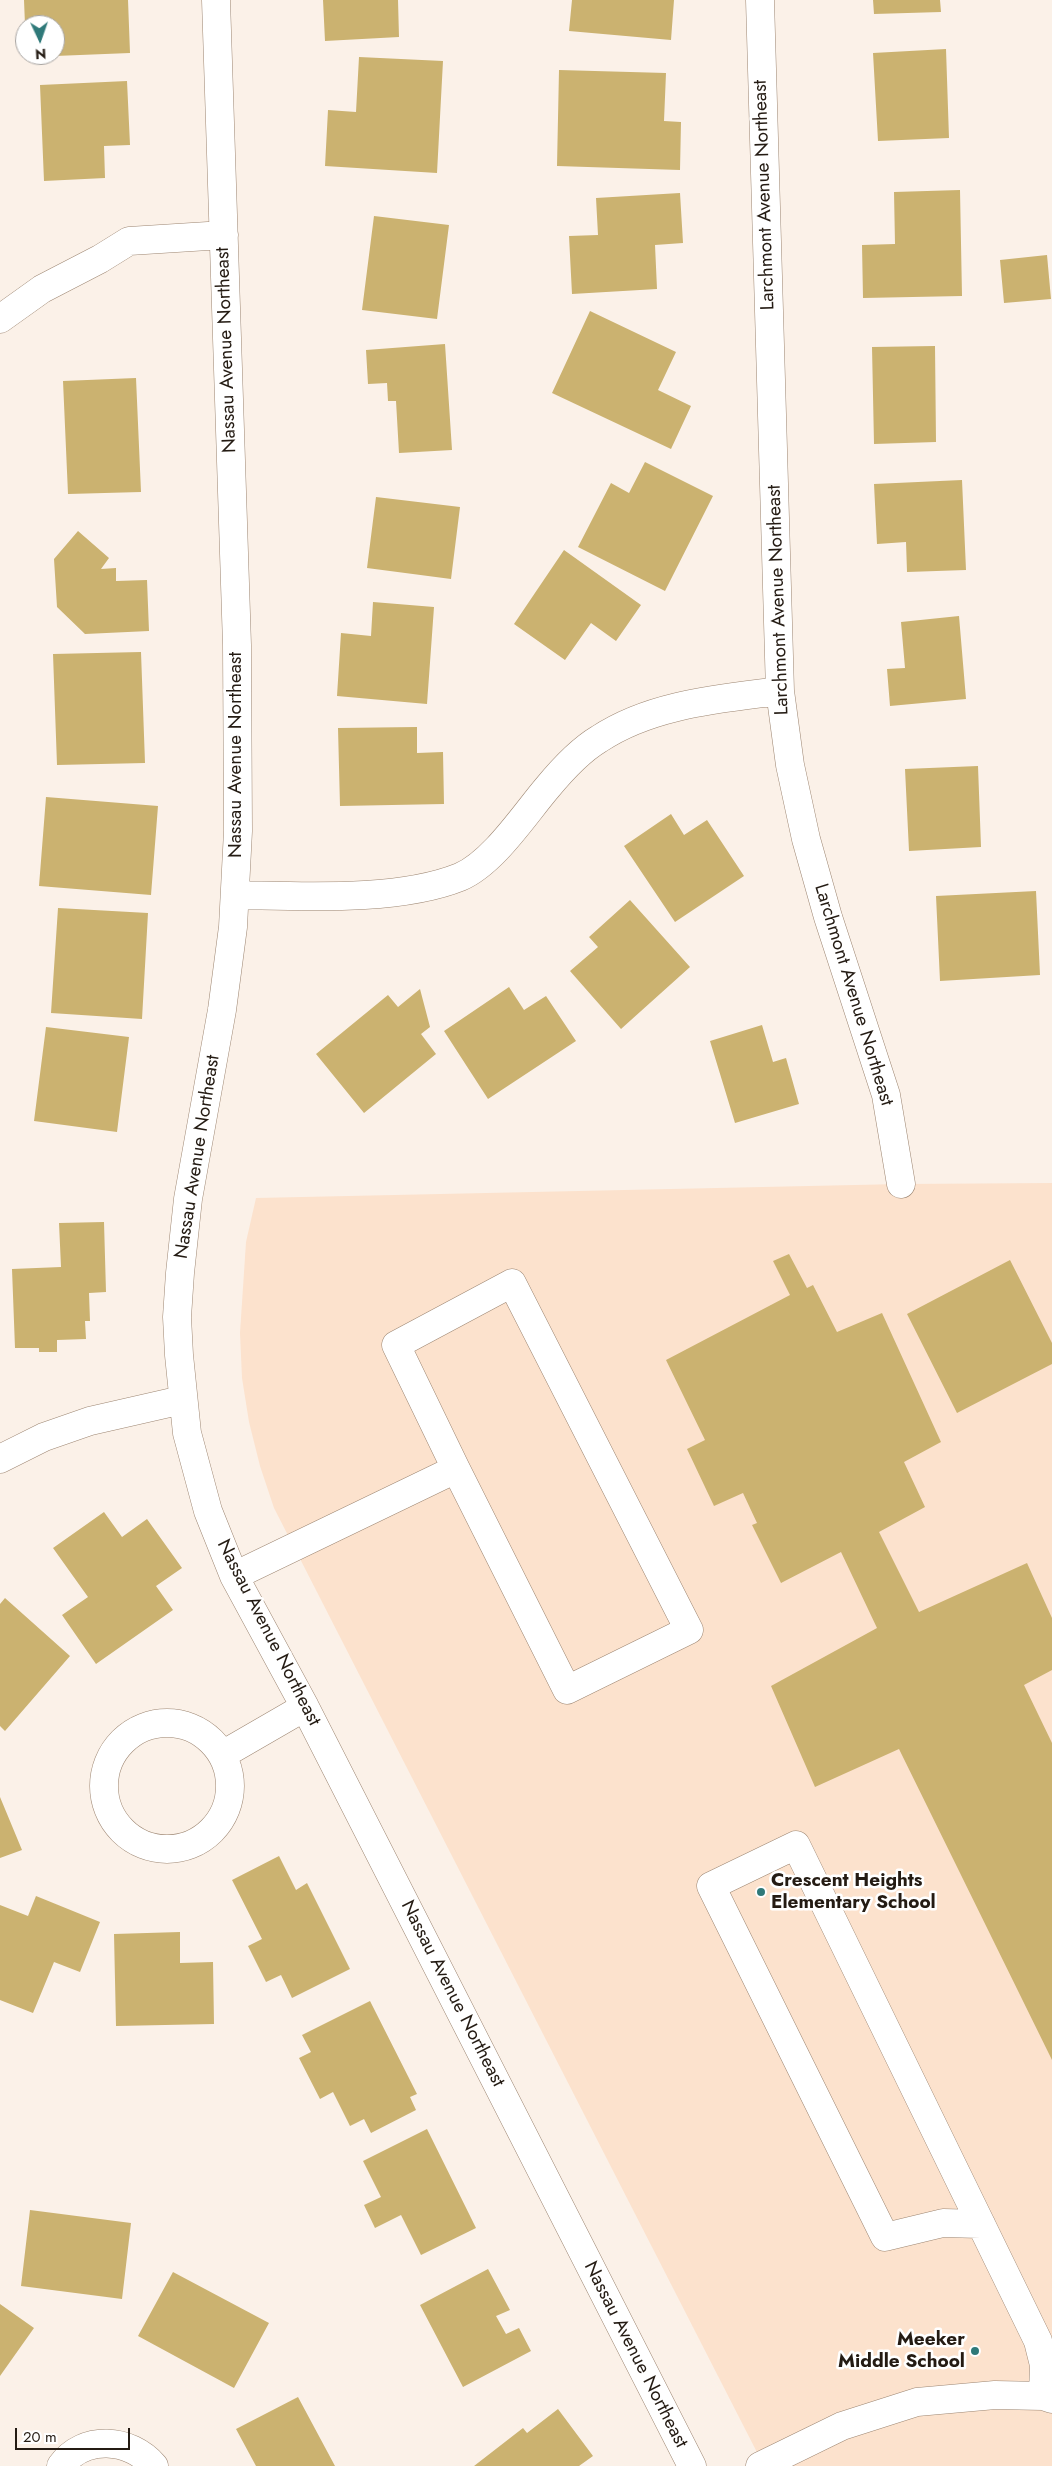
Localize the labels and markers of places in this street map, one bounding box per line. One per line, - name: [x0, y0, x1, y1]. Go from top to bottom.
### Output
- place label: Crescent Heights Elementary School: [771, 1870, 936, 1914]
- marker: Crescent Heights Elementary School: [755, 1886, 767, 1898]
- place label: Meeker Middle School: [838, 2329, 965, 2373]
- marker: Meeker Middle School: [969, 2345, 981, 2357]

